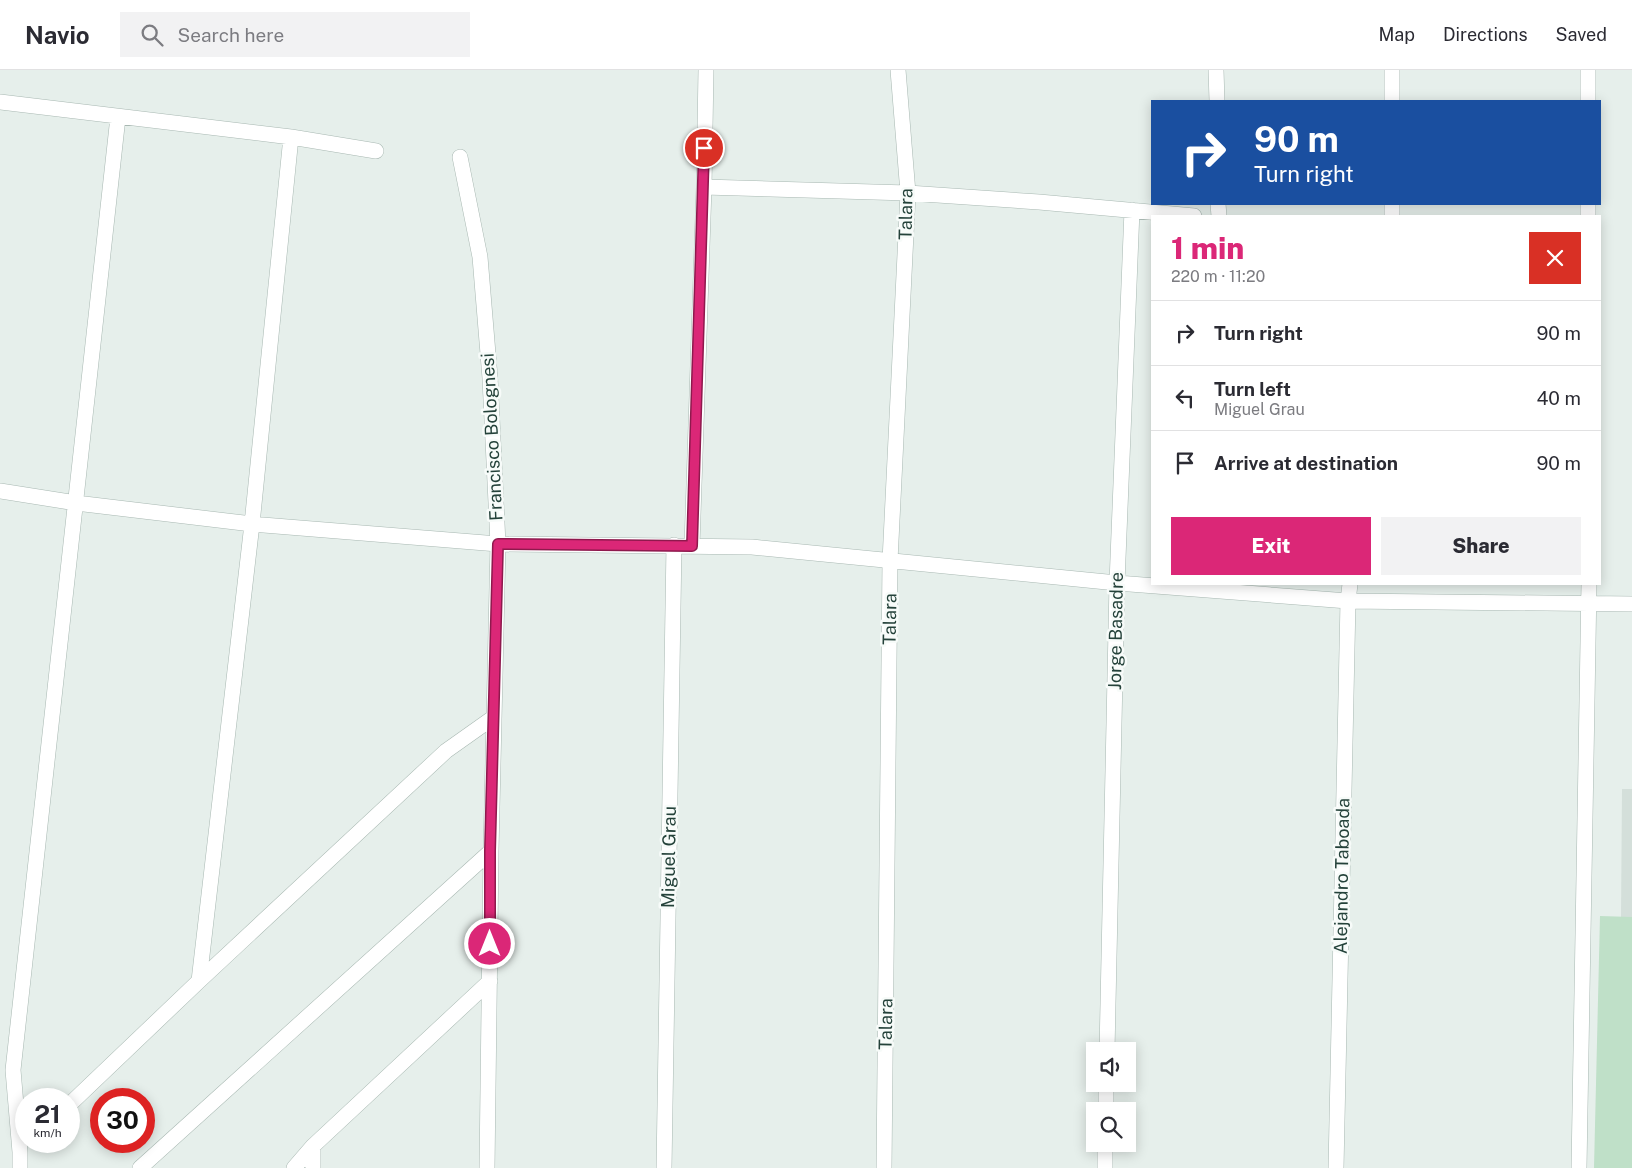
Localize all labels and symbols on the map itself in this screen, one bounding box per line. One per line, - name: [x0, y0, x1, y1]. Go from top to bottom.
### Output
- pin: [683, 127, 725, 169]
- street label: Talara: [895, 188, 916, 240]
- street label: Francisco Bolognesi: [477, 353, 506, 521]
- street label: Jorge Basadre: [1104, 572, 1127, 690]
- street label: Talara: [879, 593, 900, 645]
- street label: Alejandro Taboada: [1330, 798, 1353, 954]
- street label: Miguel Grau: [657, 806, 680, 908]
- position arrow: [463, 917, 515, 969]
- street label: Talara: [875, 998, 896, 1050]
- speed limit sign: 30: [90, 1088, 155, 1153]

